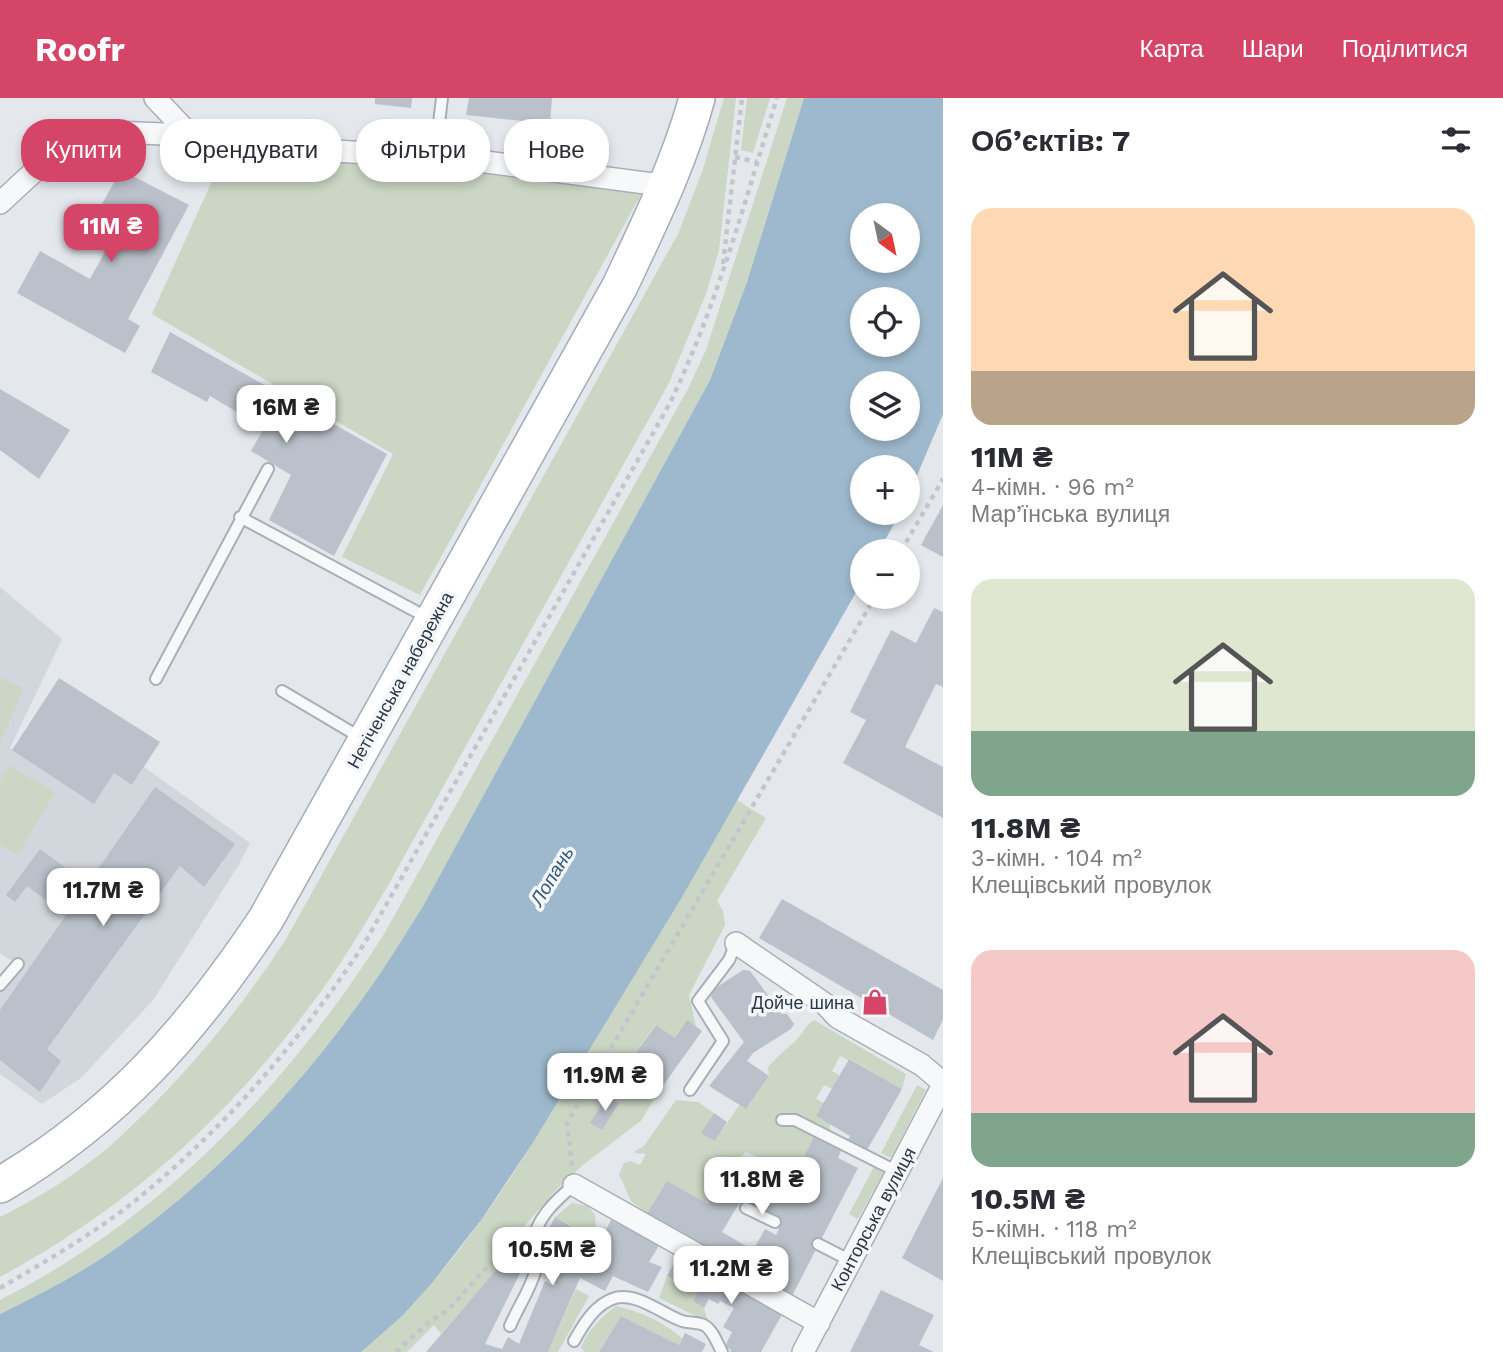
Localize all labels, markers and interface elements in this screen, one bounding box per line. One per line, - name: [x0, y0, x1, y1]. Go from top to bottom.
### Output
- text: Roofr: [35, 30, 125, 69]
- text: Карта: [1139, 35, 1204, 63]
- text: Шари: [1242, 35, 1304, 63]
- text: Поділитися: [1342, 35, 1468, 63]
- chip: Купити: [21, 119, 146, 182]
- chip: Орендувати: [160, 119, 342, 182]
- chip: Фільтри: [356, 119, 490, 182]
- chip: Нове: [504, 119, 609, 182]
- icon: filters: [1437, 121, 1475, 159]
- text: Об’єктів: 7: [971, 123, 1130, 158]
- north arrow: [850, 203, 920, 273]
- map controls: [850, 203, 920, 609]
- pin: 11M ₴: [62, 204, 160, 264]
- text: 11M ₴: [80, 213, 142, 240]
- icon: home: [1160, 253, 1286, 379]
- button: locate: [850, 287, 920, 357]
- button: layers: [850, 371, 920, 441]
- pin: 16M ₴: [237, 386, 335, 445]
- text: 16M ₴: [253, 394, 319, 421]
- text: 11M ₴: [971, 439, 1053, 474]
- button: +: [850, 455, 920, 525]
- text: 4-кімн. · 96 m²: [971, 474, 1134, 501]
- text: Мар’їнська вулиця: [971, 501, 1170, 528]
- button: −: [850, 539, 920, 609]
- street label: Нетіченська набережна: [343, 587, 458, 772]
- icon: home: [1160, 624, 1286, 750]
- text: 11.8M ₴: [971, 810, 1080, 845]
- water label: Лопань: [524, 842, 579, 912]
- text: 3-кімн. · 104 m²: [971, 845, 1142, 872]
- pin: 11.7M ₴: [38, 868, 168, 928]
- text: Клещівський провулок: [971, 872, 1211, 899]
- text: 11.7M ₴: [63, 877, 143, 904]
- shop icon: Дойче шина: [860, 987, 890, 1017]
- place label: Дойче шина: [752, 992, 855, 1013]
- icon: home: [1160, 995, 1286, 1121]
- pin: 11.9M ₴: [540, 1054, 670, 1113]
- text: 11.9M ₴: [563, 1062, 647, 1089]
- street label: Конторська вулиця: [826, 1144, 920, 1294]
- pin: 11.8M ₴: [697, 1158, 827, 1217]
- text: 11.8M ₴: [720, 1166, 804, 1193]
- text: 10.5M ₴: [971, 1181, 1085, 1216]
- text: 5-кімн. · 118 m²: [971, 1216, 1137, 1243]
- pin: 10.5M ₴: [487, 1228, 617, 1287]
- text: 10.5M ₴: [508, 1236, 596, 1263]
- text: Клещівський провулок: [971, 1243, 1211, 1270]
- pin: 11.2M ₴: [666, 1246, 796, 1306]
- text: 11.2M ₴: [689, 1255, 773, 1282]

